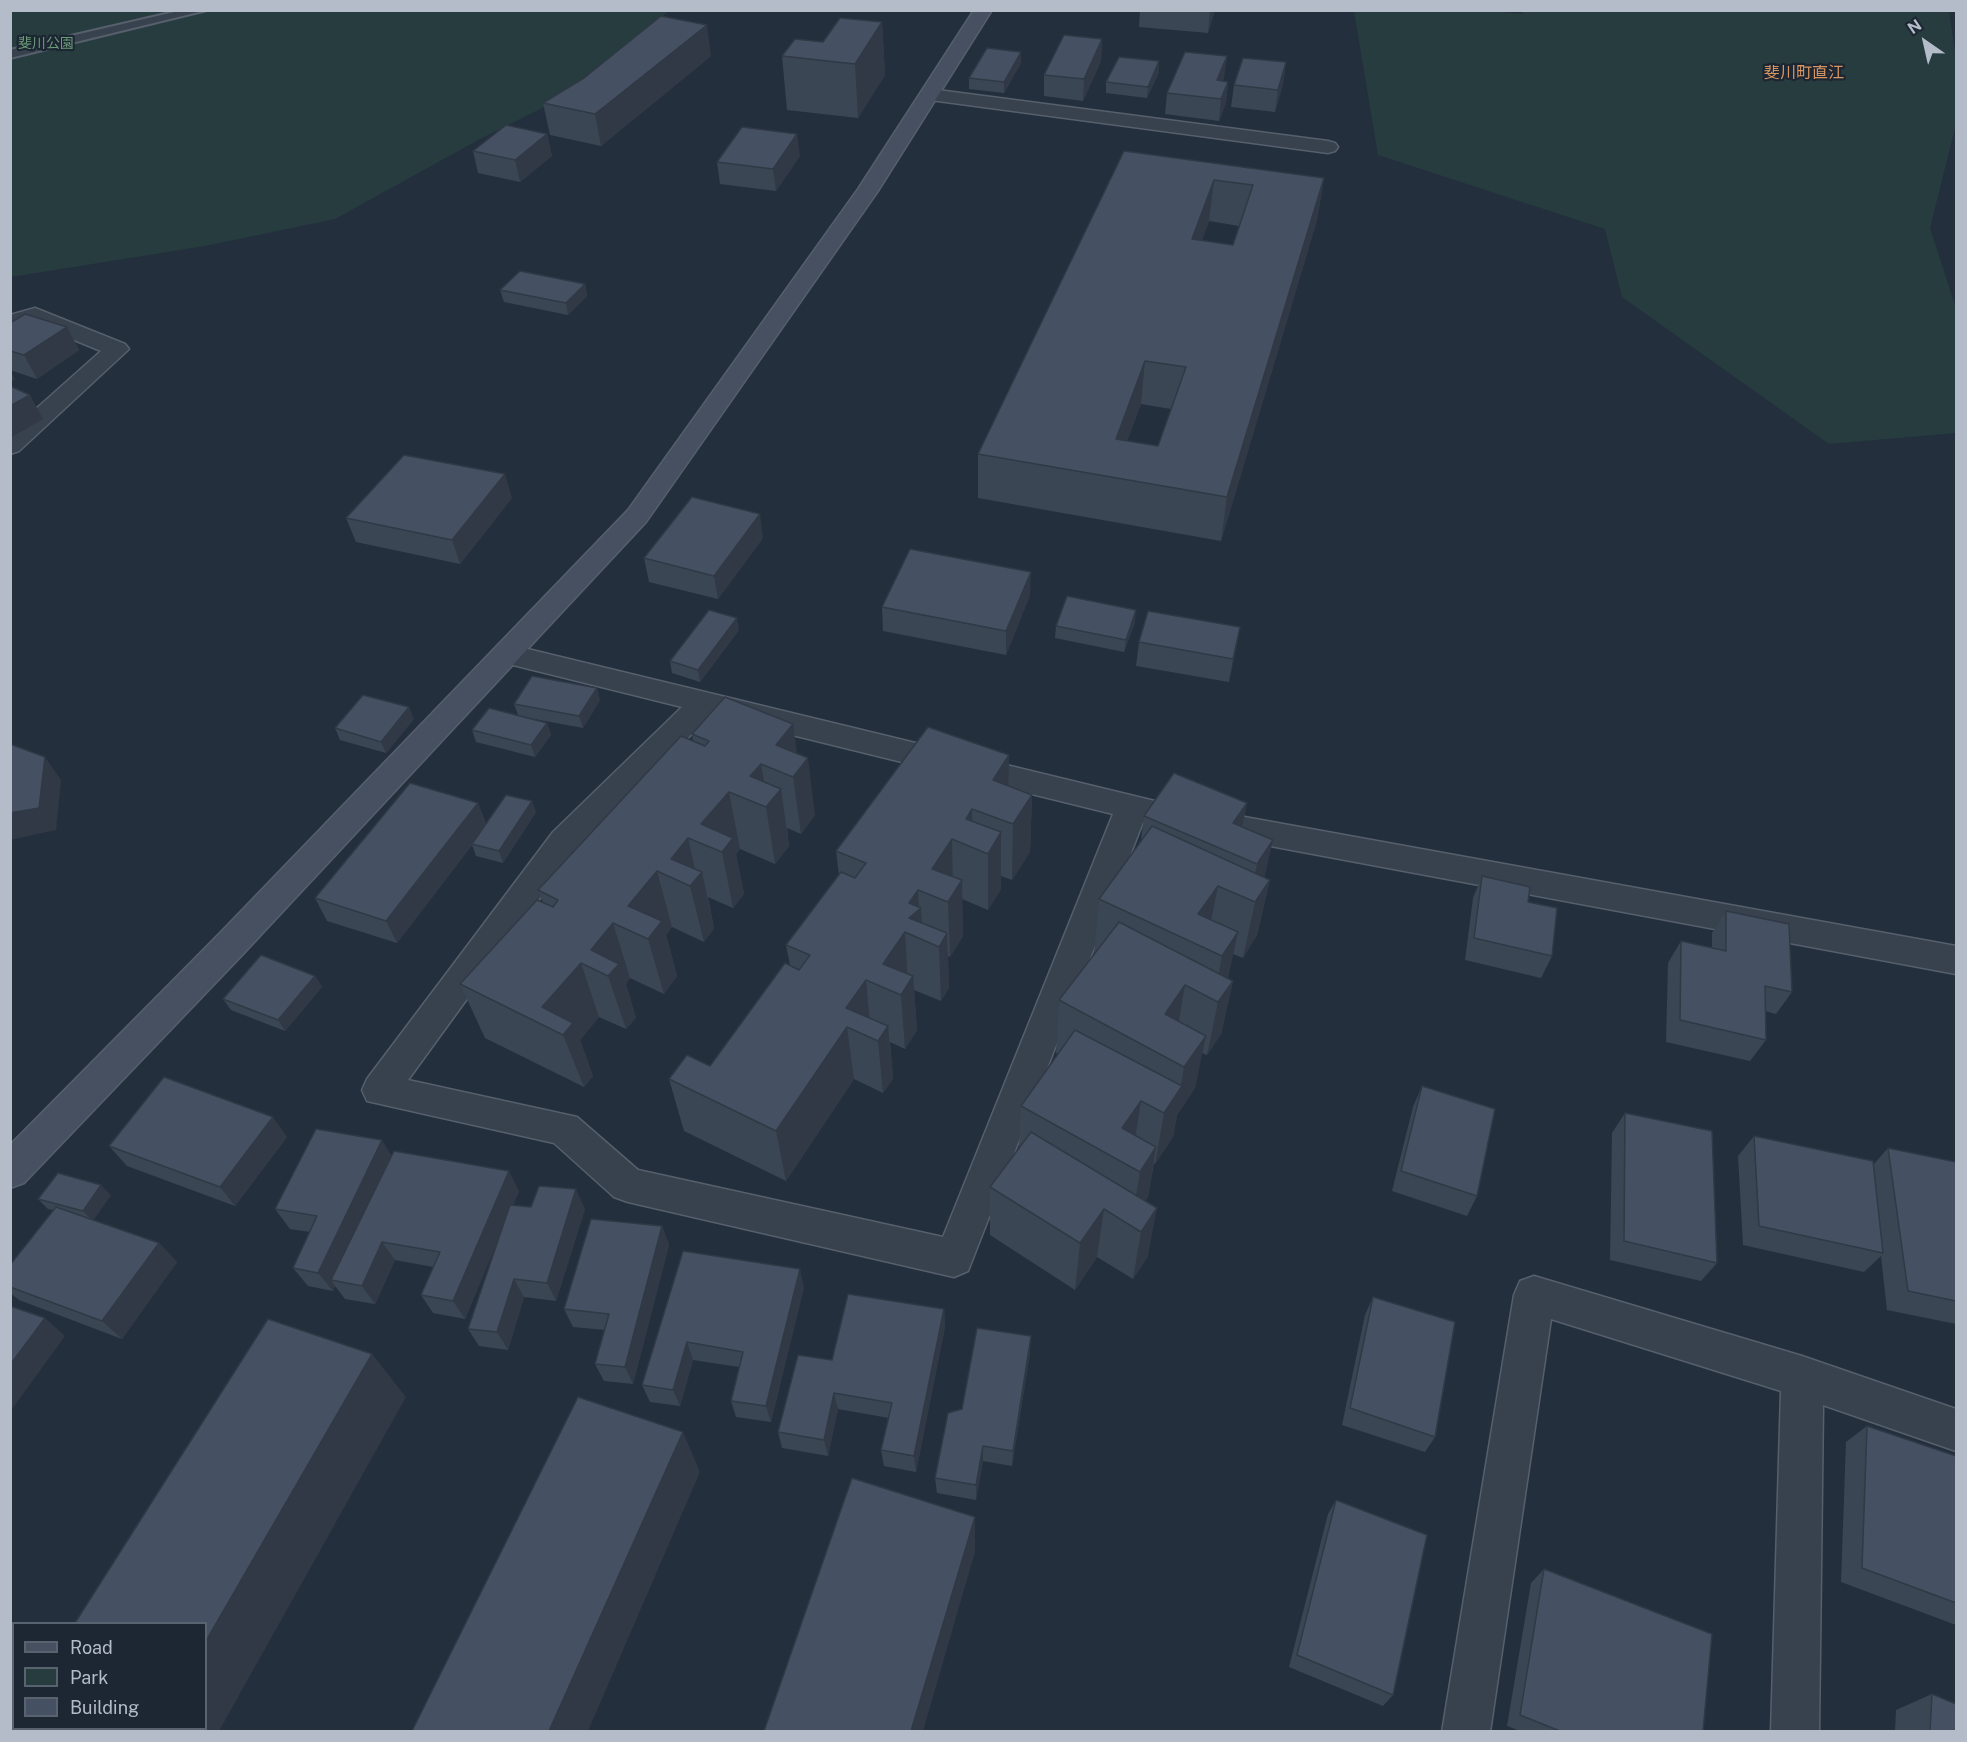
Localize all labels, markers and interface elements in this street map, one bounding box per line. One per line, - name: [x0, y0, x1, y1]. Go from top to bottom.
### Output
- north arrow: [1895, 12, 1955, 72]
- text: N: [1904, 15, 1925, 38]
- park label: 斐川公園: [18, 36, 74, 52]
- district label: 斐川町直江: [1764, 63, 1844, 83]
- legend: [12, 1622, 207, 1730]
- text: Road: [70, 1637, 113, 1658]
- text: Park: [70, 1667, 108, 1688]
- text: Building: [70, 1697, 139, 1718]

